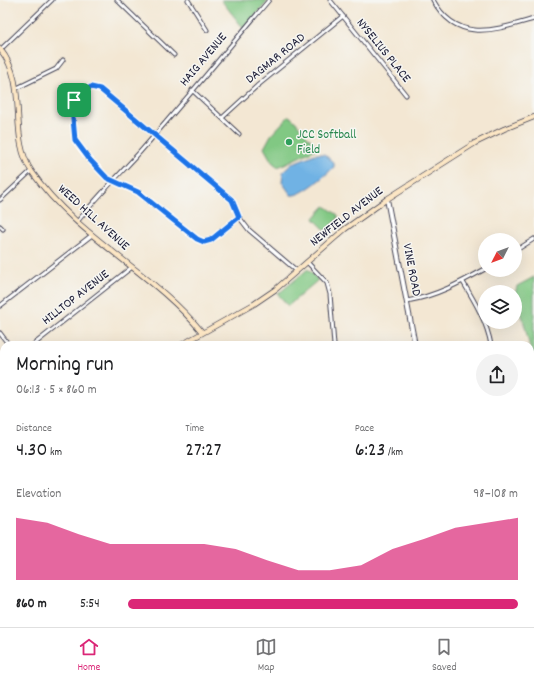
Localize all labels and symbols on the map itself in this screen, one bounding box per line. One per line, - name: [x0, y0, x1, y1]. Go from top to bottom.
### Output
- street label: NYSELIUS PLACE: [351, 15, 415, 87]
- street label: HAIG AVENUE: [176, 29, 232, 91]
- street label: DAGMAR ROAD: [242, 29, 310, 89]
- pin: [57, 83, 91, 117]
- place label: JCC Softball Field: [297, 126, 356, 160]
- marker: JCC Softball Field: [284, 137, 294, 147]
- street label: WEED HILL AVENUE: [53, 180, 133, 256]
- street label: NEWFIELD AVENUE: [306, 182, 388, 252]
- north arrow: [478, 233, 522, 277]
- street label: VINE ROAD: [397, 242, 425, 298]
- street label: HILLTOP AVENUE: [38, 266, 114, 330]

